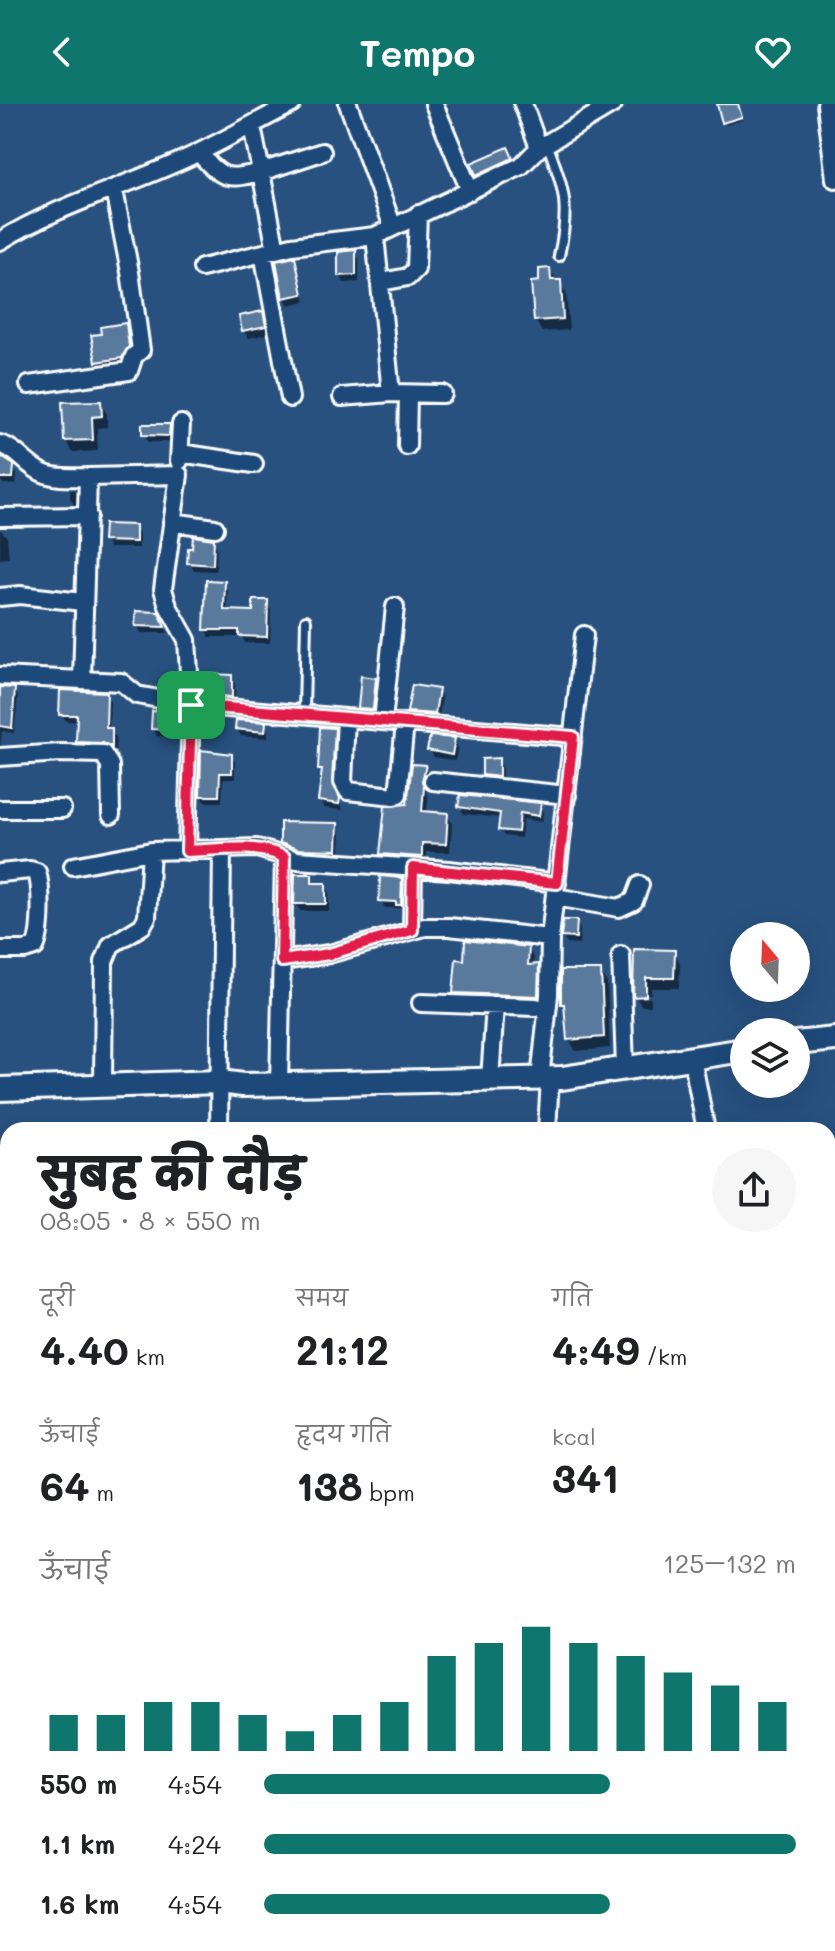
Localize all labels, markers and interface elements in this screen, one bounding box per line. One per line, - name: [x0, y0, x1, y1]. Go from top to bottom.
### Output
- text: Tempo: [360, 29, 475, 76]
- icon: back: [40, 30, 84, 74]
- icon: heart: [751, 30, 795, 74]
- pin: [157, 671, 225, 739]
- icon: arrive: [169, 683, 213, 727]
- north arrow: [730, 922, 810, 1002]
- map controls: [730, 922, 810, 1098]
- button: layers: [730, 1018, 810, 1098]
- text: सुबह की दौड़: [40, 1144, 304, 1201]
- button: share: [712, 1148, 796, 1232]
- text: 08:05 · 8 × 550 m: [40, 1203, 261, 1237]
- text: दूरी: [40, 1283, 75, 1312]
- text: समय: [296, 1283, 348, 1312]
- text: गति: [552, 1283, 592, 1312]
- text: 4.40: [40, 1323, 129, 1375]
- text: 21:12: [296, 1323, 389, 1375]
- text: 4:49: [552, 1323, 639, 1375]
- text: km: [129, 1342, 165, 1371]
- text: /km: [639, 1342, 687, 1371]
- text: ऊँचाई: [40, 1419, 99, 1448]
- text: हृदय गति: [296, 1419, 391, 1448]
- text: kcal: [552, 1422, 596, 1451]
- text: 341: [552, 1451, 619, 1503]
- text: 64: [40, 1459, 90, 1511]
- text: 138: [296, 1459, 363, 1511]
- text: m: [90, 1478, 114, 1507]
- text: bpm: [363, 1478, 415, 1507]
- text: 125–132 m: [663, 1546, 796, 1580]
- text: ऊँचाई: [40, 1552, 110, 1586]
- text: 550 m: [40, 1767, 117, 1801]
- text: 4:54: [168, 1767, 222, 1801]
- text: 1.1 km: [40, 1827, 115, 1861]
- text: 4:24: [168, 1827, 221, 1861]
- text: 1.6 km: [40, 1887, 119, 1921]
- text: 4:54: [168, 1887, 222, 1921]

